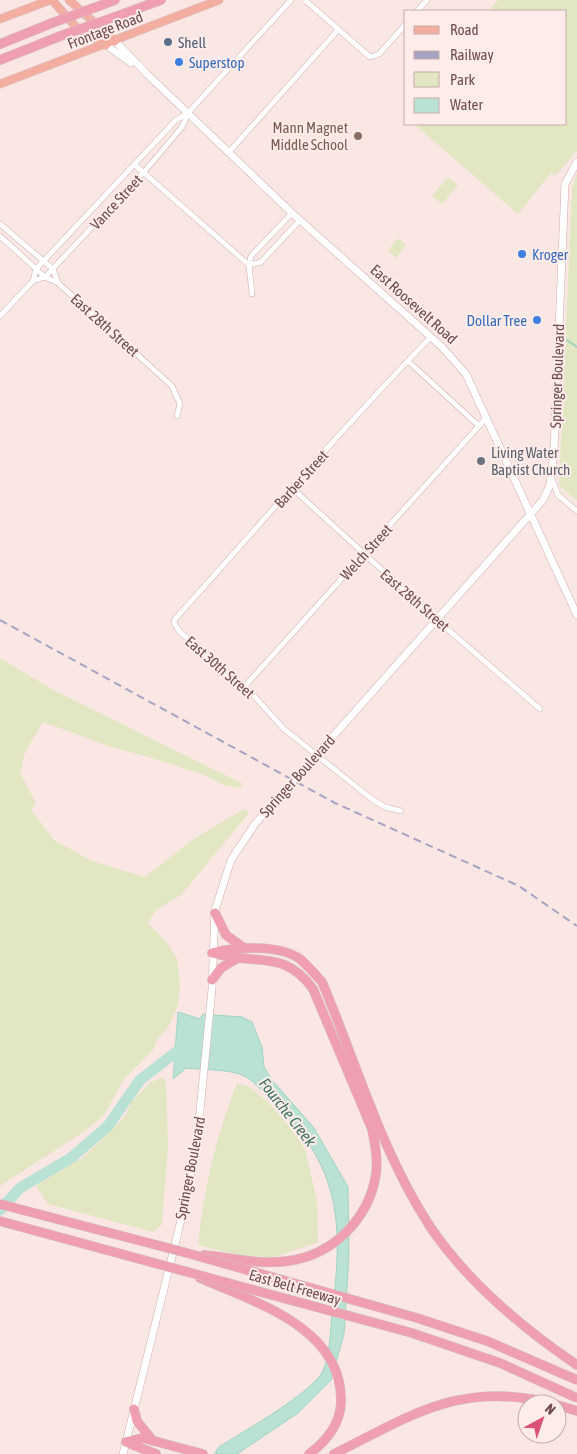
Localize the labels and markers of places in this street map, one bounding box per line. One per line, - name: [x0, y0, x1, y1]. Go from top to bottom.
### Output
- place label: Shell: [178, 34, 206, 51]
- marker: Shell: [162, 36, 174, 48]
- place label: Superstop: [189, 54, 245, 71]
- marker: Superstop: [173, 56, 185, 68]
- place label: Mann Magnet Middle School: [270, 119, 348, 153]
- marker: Mann Magnet Middle School: [352, 130, 364, 142]
- place label: Kroger: [532, 246, 569, 263]
- marker: Kroger: [516, 248, 528, 260]
- place label: Dollar Tree: [466, 312, 527, 329]
- marker: Dollar Tree: [531, 314, 543, 326]
- place label: Living Water Baptist Church: [491, 444, 570, 478]
- marker: Living Water Baptist Church: [475, 455, 487, 467]

